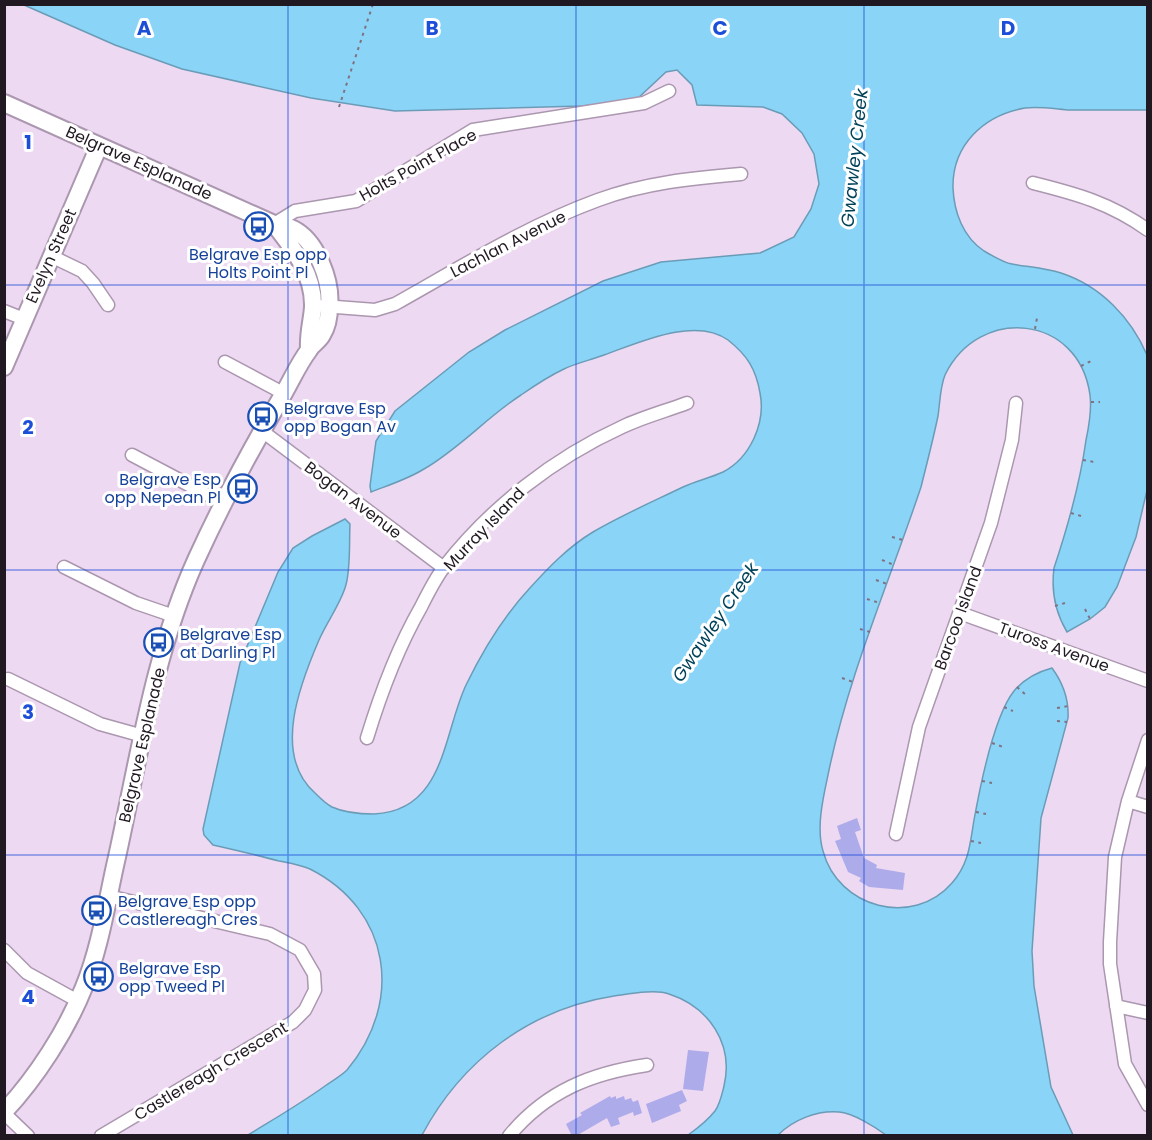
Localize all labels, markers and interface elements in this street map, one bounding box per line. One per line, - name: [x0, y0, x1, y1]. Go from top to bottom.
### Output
- text: A: [137, 14, 152, 42]
- text: B: [425, 14, 439, 42]
- text: C: [712, 14, 728, 42]
- text: D: [1001, 14, 1015, 42]
- water label: Gwawley Creek: [834, 87, 874, 228]
- street label: Belgrave Esplanade: [62, 120, 216, 206]
- street label: Holts Point Place: [355, 123, 481, 207]
- text: 1: [24, 128, 32, 156]
- street label: Evelyn Street: [20, 205, 82, 307]
- street label: Lachlan Avenue: [446, 205, 570, 283]
- bus stop icon: Belgrave Esp opp Holts Point Pl: [242, 210, 274, 242]
- place label: Belgrave Esp opp Holts Point Pl: [189, 243, 327, 284]
- place label: Belgrave Esp opp Bogan Av: [284, 397, 396, 438]
- bus stop icon: Belgrave Esp opp Bogan Av: [247, 401, 279, 433]
- text: 2: [22, 413, 34, 441]
- street label: Bogan Avenue: [300, 456, 406, 544]
- place label: Belgrave Esp opp Nepean Pl: [104, 468, 221, 509]
- bus stop icon: Belgrave Esp opp Nepean Pl: [226, 472, 258, 504]
- street label: Murray Island: [438, 482, 530, 576]
- water label: Gwawley Creek: [666, 557, 765, 687]
- street label: Barcoo Island: [929, 563, 987, 673]
- street label: Tuross Avenue: [995, 616, 1113, 678]
- place label: Belgrave Esp at Darling Pl: [180, 623, 282, 664]
- bus stop icon: Belgrave Esp at Darling Pl: [143, 627, 175, 659]
- street label: Belgrave Esplanade: [113, 665, 171, 825]
- text: 3: [22, 698, 34, 726]
- place label: Belgrave Esp opp Castlereagh Cres: [118, 890, 258, 931]
- bus stop icon: Belgrave Esp opp Castlereagh Cres: [81, 894, 113, 926]
- place label: Belgrave Esp opp Tweed Pl: [119, 957, 225, 998]
- bus stop icon: Belgrave Esp opp Tweed Pl: [82, 961, 114, 993]
- text: 4: [21, 983, 35, 1011]
- street label: Castlereagh Crescent: [130, 1016, 292, 1126]

